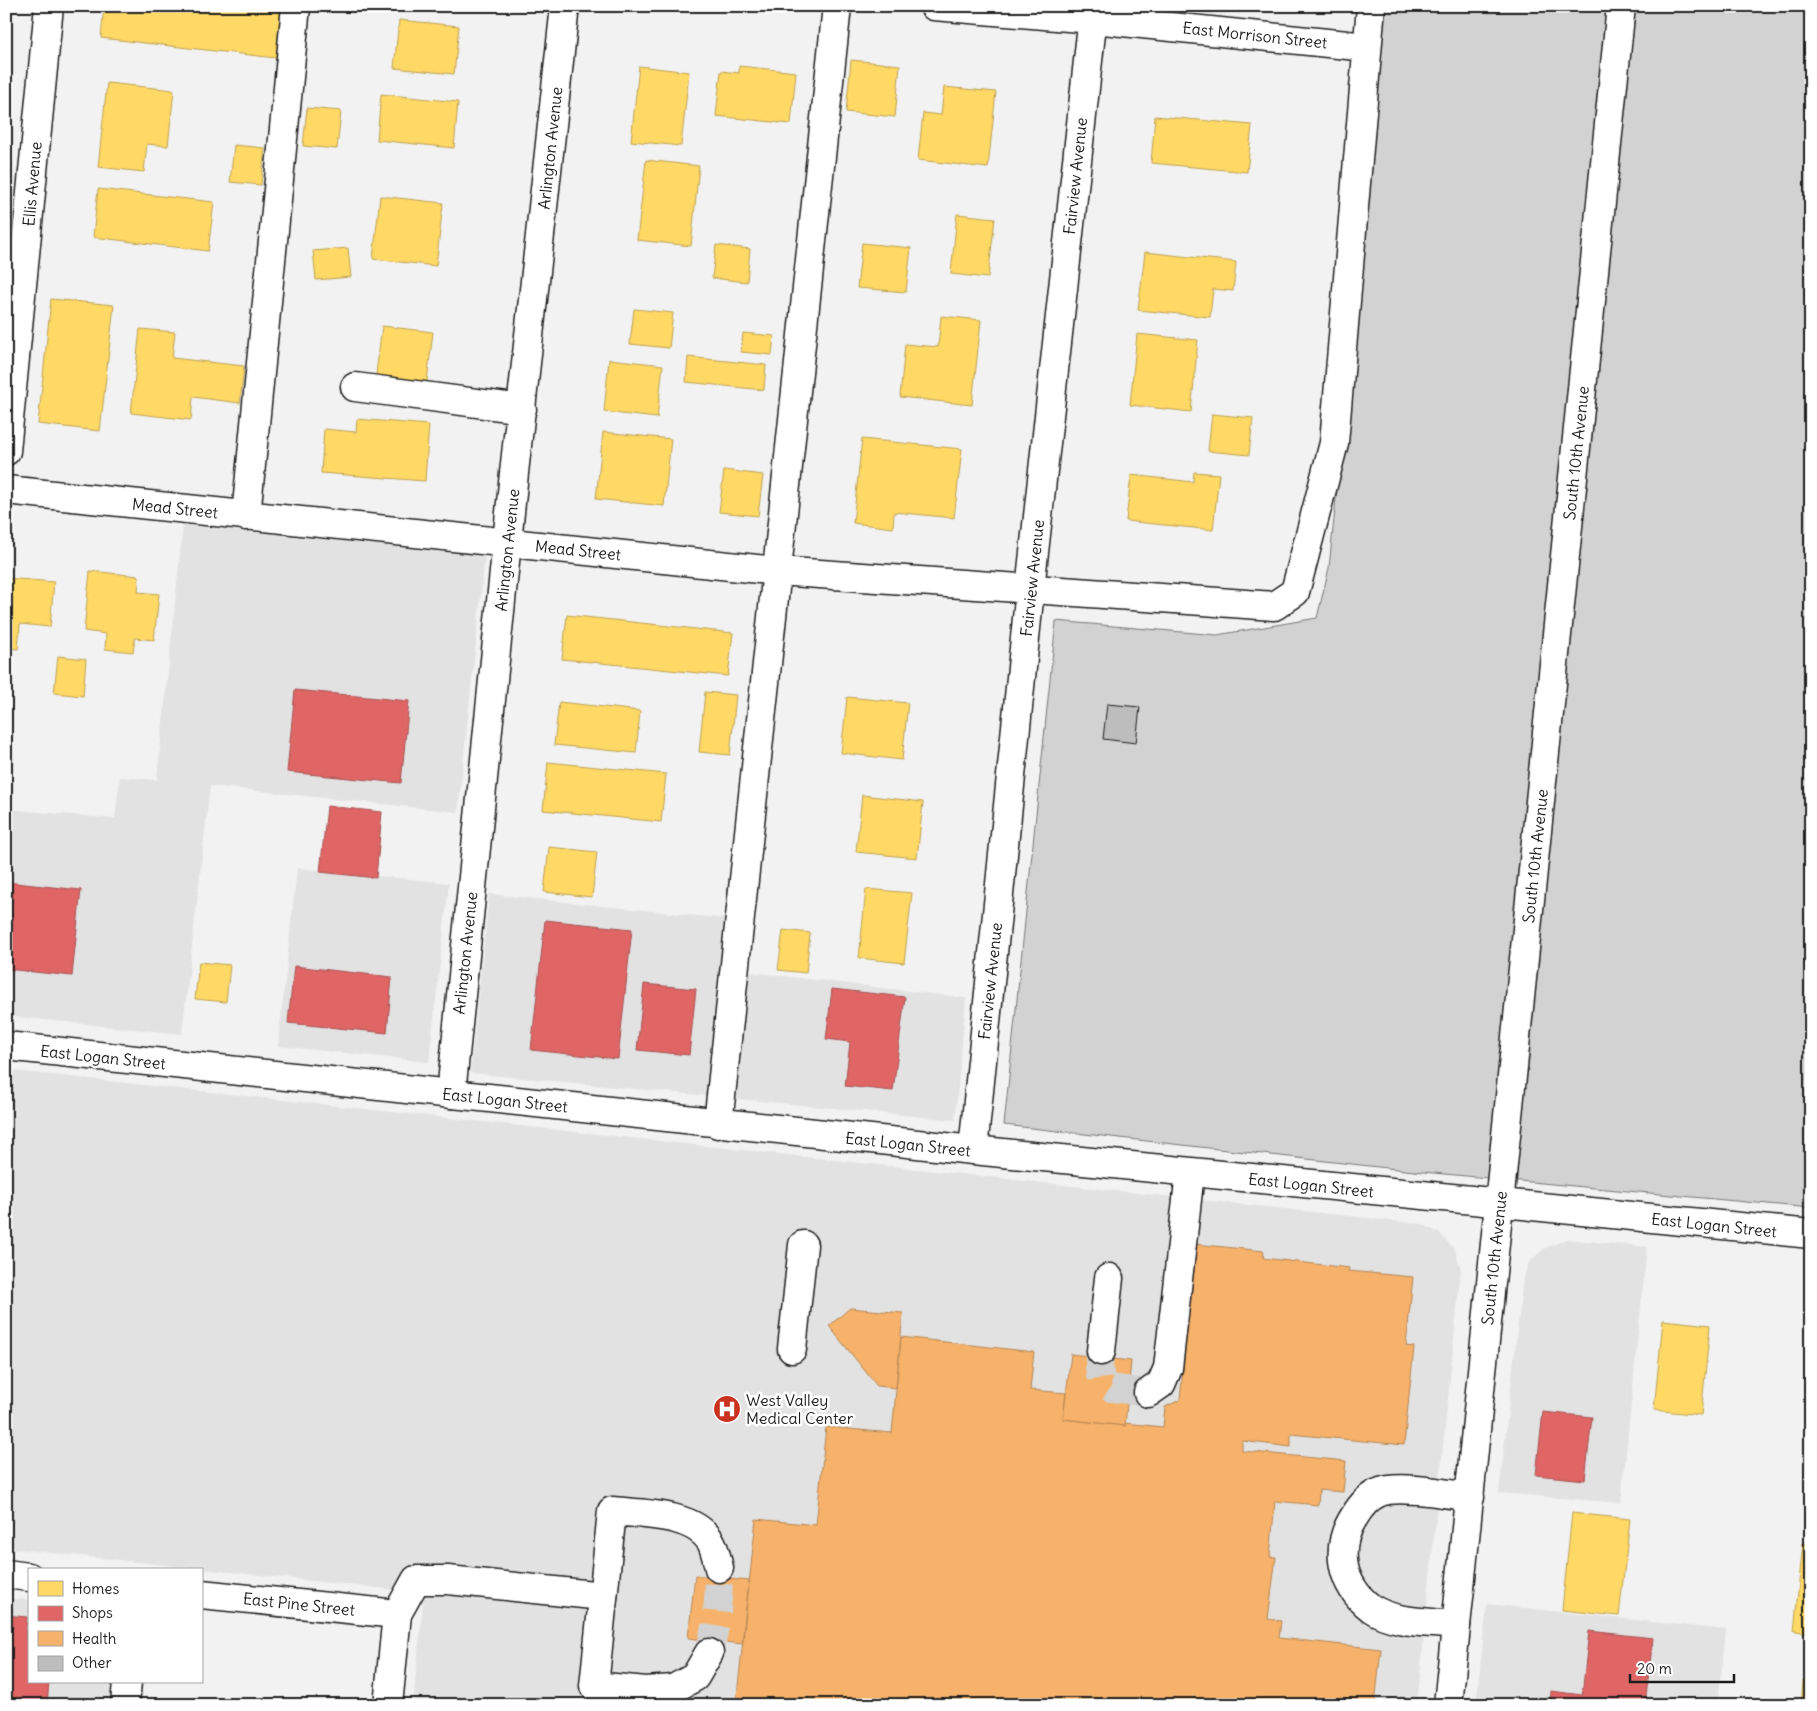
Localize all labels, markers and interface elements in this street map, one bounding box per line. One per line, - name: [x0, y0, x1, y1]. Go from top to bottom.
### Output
- street label: East Morrison Street: [1182, 17, 1329, 53]
- street label: Arlington Avenue: [534, 86, 566, 210]
- street label: Fairview Avenue: [1059, 117, 1091, 235]
- street label: Ellis Avenue: [18, 141, 46, 227]
- street label: South 10th Avenue: [1559, 385, 1593, 521]
- street label: Arlington Avenue: [491, 488, 523, 612]
- street label: Mead Street: [131, 494, 220, 523]
- street label: Fairview Avenue: [1016, 519, 1048, 637]
- street label: Mead Street: [534, 536, 623, 565]
- street label: South 10th Avenue: [1518, 788, 1552, 924]
- street label: Arlington Avenue: [449, 891, 481, 1015]
- street label: Fairview Avenue: [974, 922, 1006, 1040]
- street label: East Logan Street: [39, 1040, 167, 1074]
- street label: East Logan Street: [441, 1083, 569, 1117]
- street label: East Logan Street: [844, 1127, 972, 1161]
- street label: East Logan Street: [1247, 1168, 1375, 1202]
- street label: South 10th Avenue: [1477, 1190, 1511, 1326]
- street label: East Logan Street: [1650, 1208, 1778, 1242]
- place label: West Valley Medical Center: [746, 1390, 854, 1428]
- hospital icon: West Valley Medical Center: [712, 1394, 742, 1424]
- legend: [28, 1568, 202, 1684]
- text: Homes: [72, 1579, 119, 1598]
- street label: East Pine Street: [242, 1588, 357, 1620]
- text: Shops: [72, 1603, 113, 1622]
- text: Health: [72, 1629, 117, 1648]
- scale bar: [1630, 1651, 1733, 1683]
- text: Other: [72, 1653, 112, 1672]
- text: 20 m: [1637, 1659, 1672, 1678]

